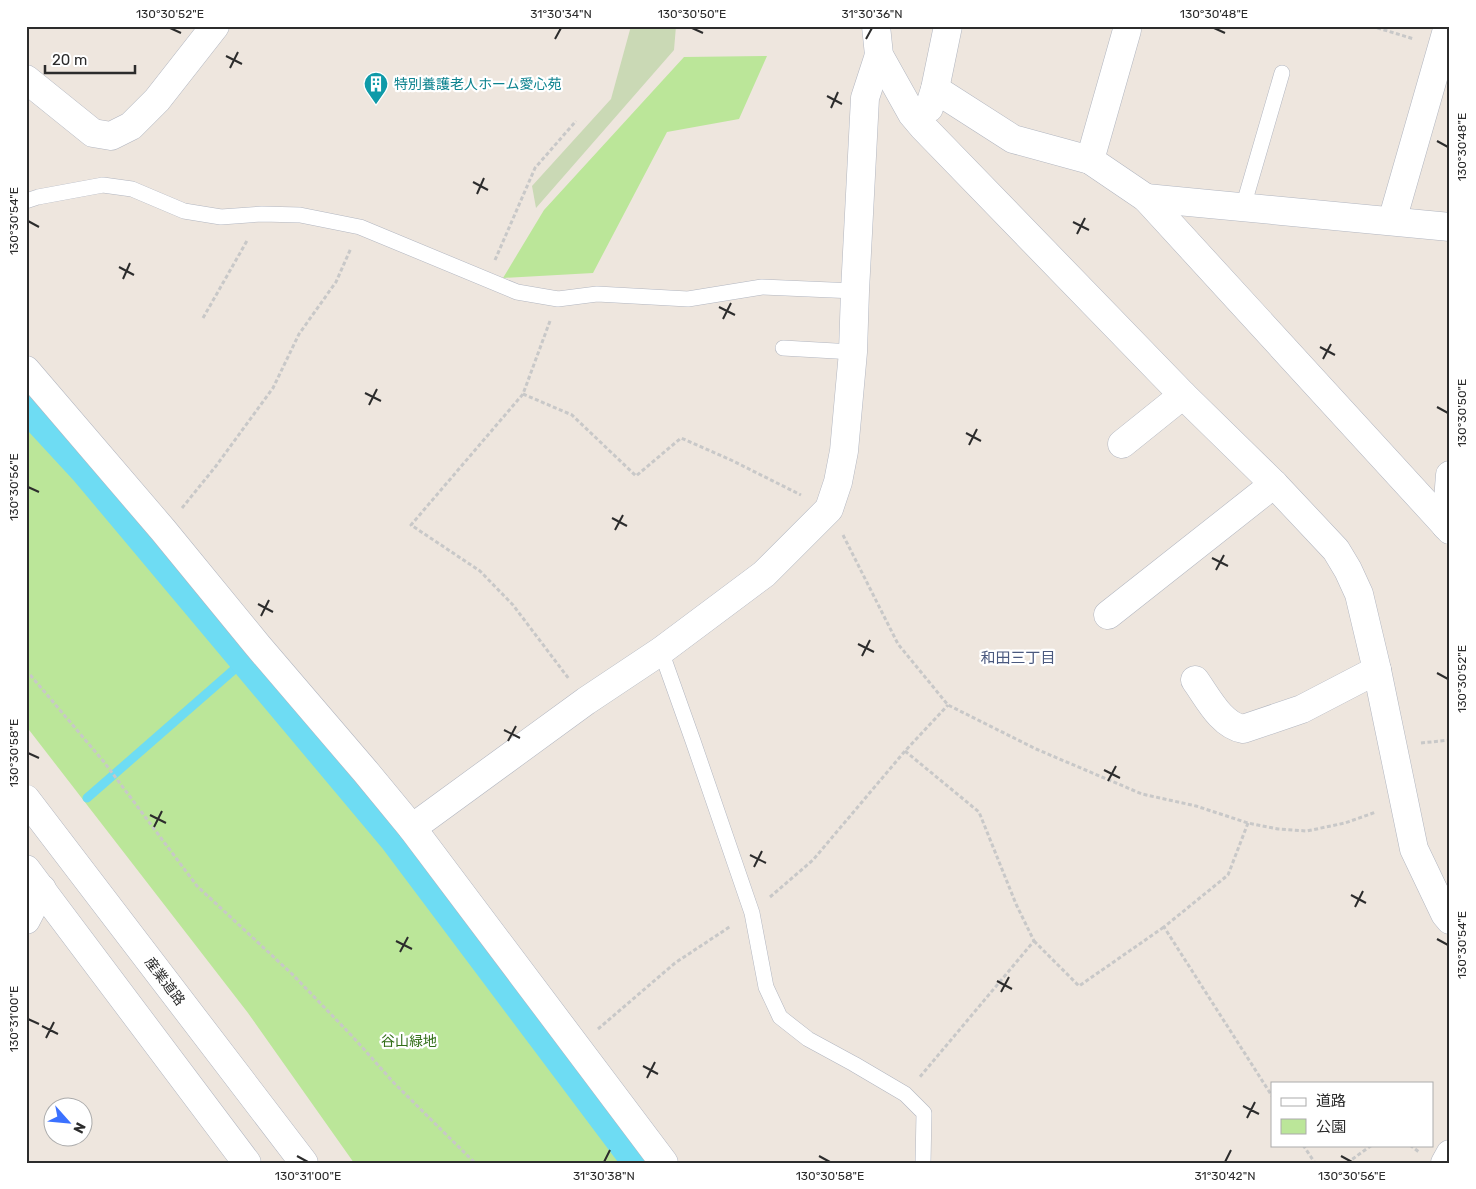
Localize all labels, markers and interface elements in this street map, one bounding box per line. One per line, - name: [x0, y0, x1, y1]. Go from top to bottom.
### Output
- text: 130°30'52"E: [136, 7, 204, 21]
- text: 31°30'34"N: [530, 7, 592, 21]
- text: 130°30'50"E: [658, 7, 726, 21]
- text: 31°30'36"N: [841, 7, 903, 21]
- text: 130°30'48"E: [1180, 7, 1248, 21]
- scale bar: [45, 42, 135, 74]
- text: 20 m: [52, 51, 87, 69]
- building icon: 特別養護老人ホーム愛心苑: [363, 71, 389, 105]
- place label: 特別養護老人ホーム愛心苑: [394, 76, 562, 93]
- text: 130°30'48"E: [1455, 113, 1469, 181]
- text: 130°30'54"E: [7, 187, 21, 255]
- text: 130°30'50"E: [1455, 379, 1469, 447]
- text: 130°30'56"E: [7, 453, 21, 521]
- text: 130°30'52"E: [1455, 645, 1469, 713]
- district label: 和田三丁目: [980, 649, 1056, 667]
- text: 130°30'58"E: [7, 719, 21, 787]
- text: 130°30'54"E: [1455, 911, 1469, 979]
- street label: 産業道路: [141, 954, 188, 1009]
- text: 130°31'00"E: [7, 986, 21, 1052]
- park label: 谷山緑地: [381, 1033, 437, 1050]
- legend: [1271, 1082, 1434, 1146]
- text: 道路: [1316, 1092, 1346, 1110]
- north arrow: [42, 1096, 92, 1146]
- text: 公園: [1316, 1118, 1346, 1136]
- text: N: [69, 1119, 89, 1136]
- text: 130°31'00"E: [275, 1169, 341, 1183]
- text: 31°30'38"N: [573, 1169, 635, 1183]
- text: 130°30'58"E: [796, 1169, 864, 1183]
- text: 31°30'42"N: [1195, 1169, 1255, 1183]
- text: 130°30'56"E: [1318, 1169, 1386, 1183]

